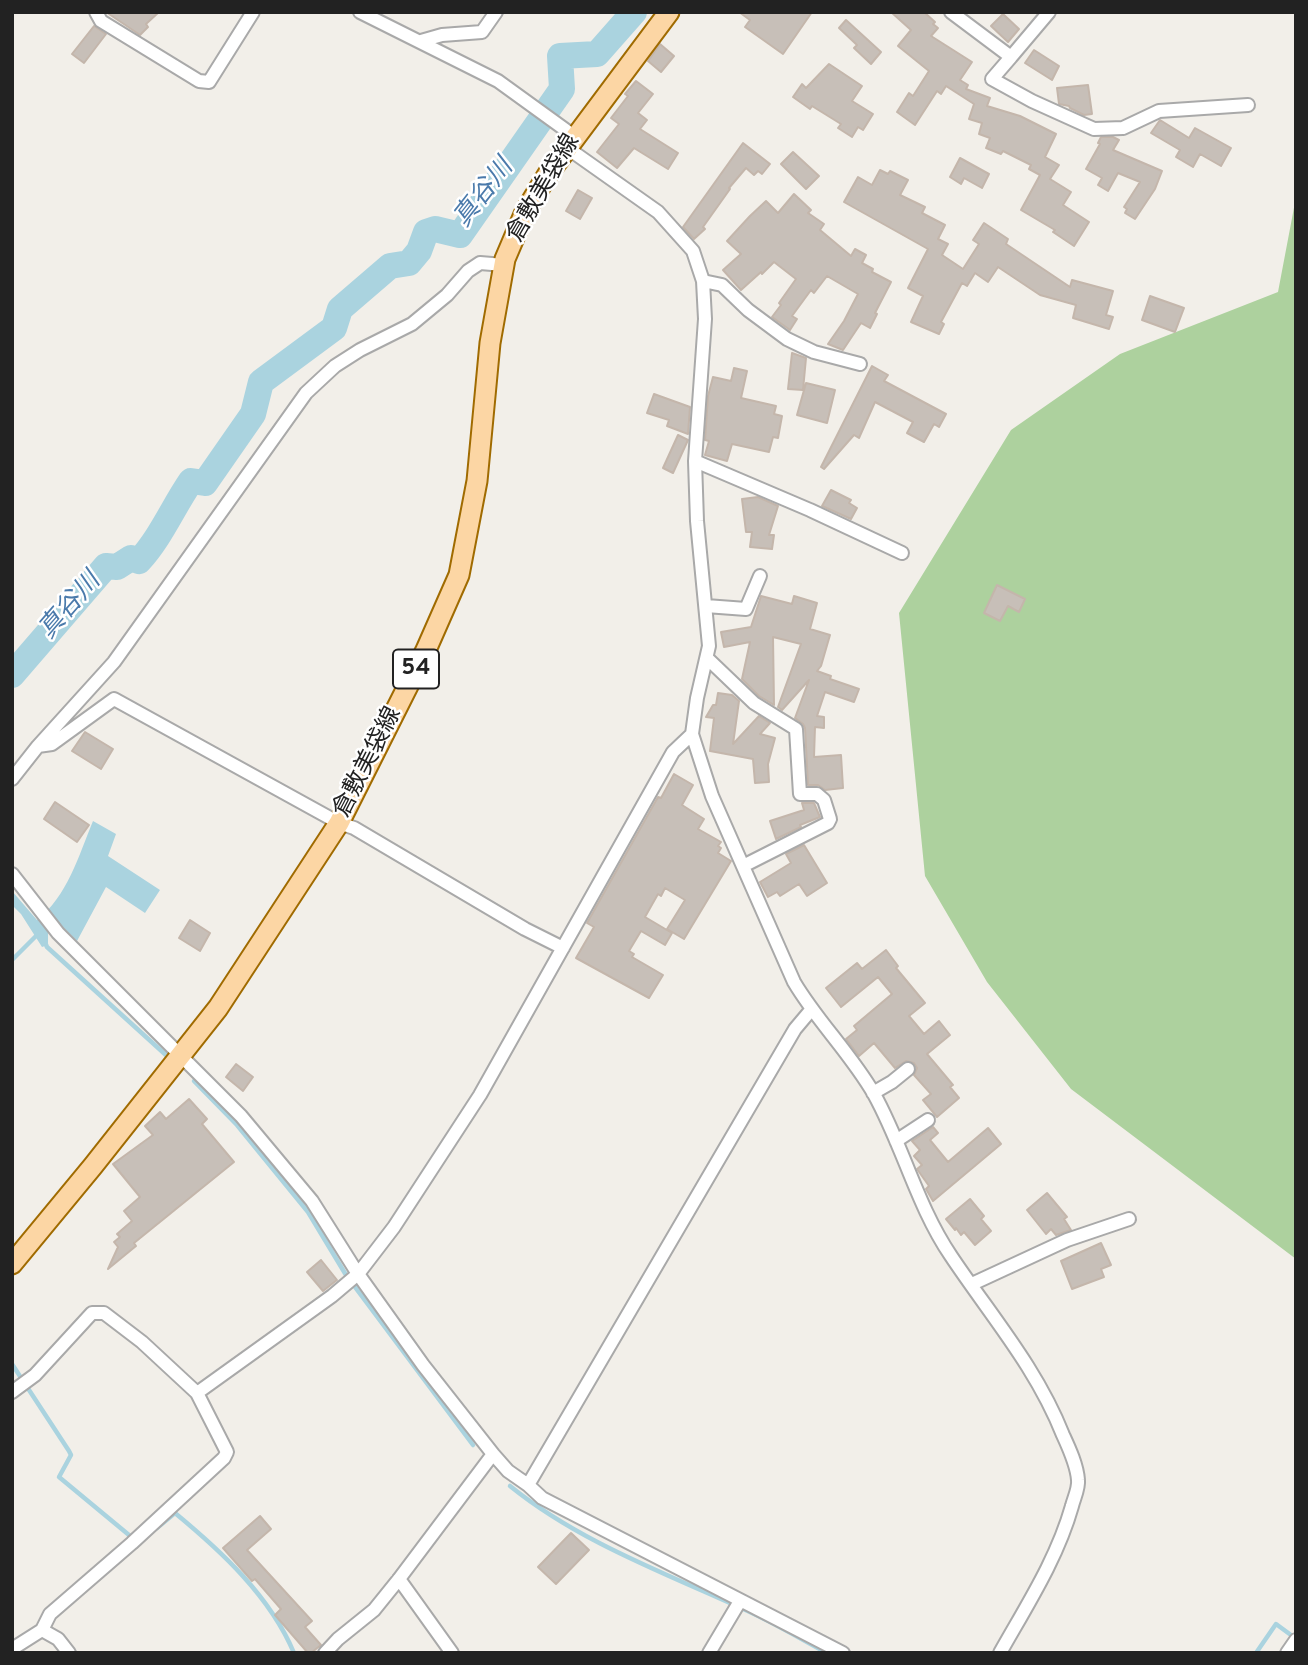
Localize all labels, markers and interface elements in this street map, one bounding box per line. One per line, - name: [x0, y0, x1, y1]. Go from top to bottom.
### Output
- street label: 倉敷美袋線: [503, 130, 587, 248]
- water label: 真谷川: [449, 154, 521, 234]
- water label: 真谷川: [34, 567, 108, 647]
- road number: 54: [393, 650, 439, 688]
- street label: 倉敷美袋線: [329, 703, 409, 823]

